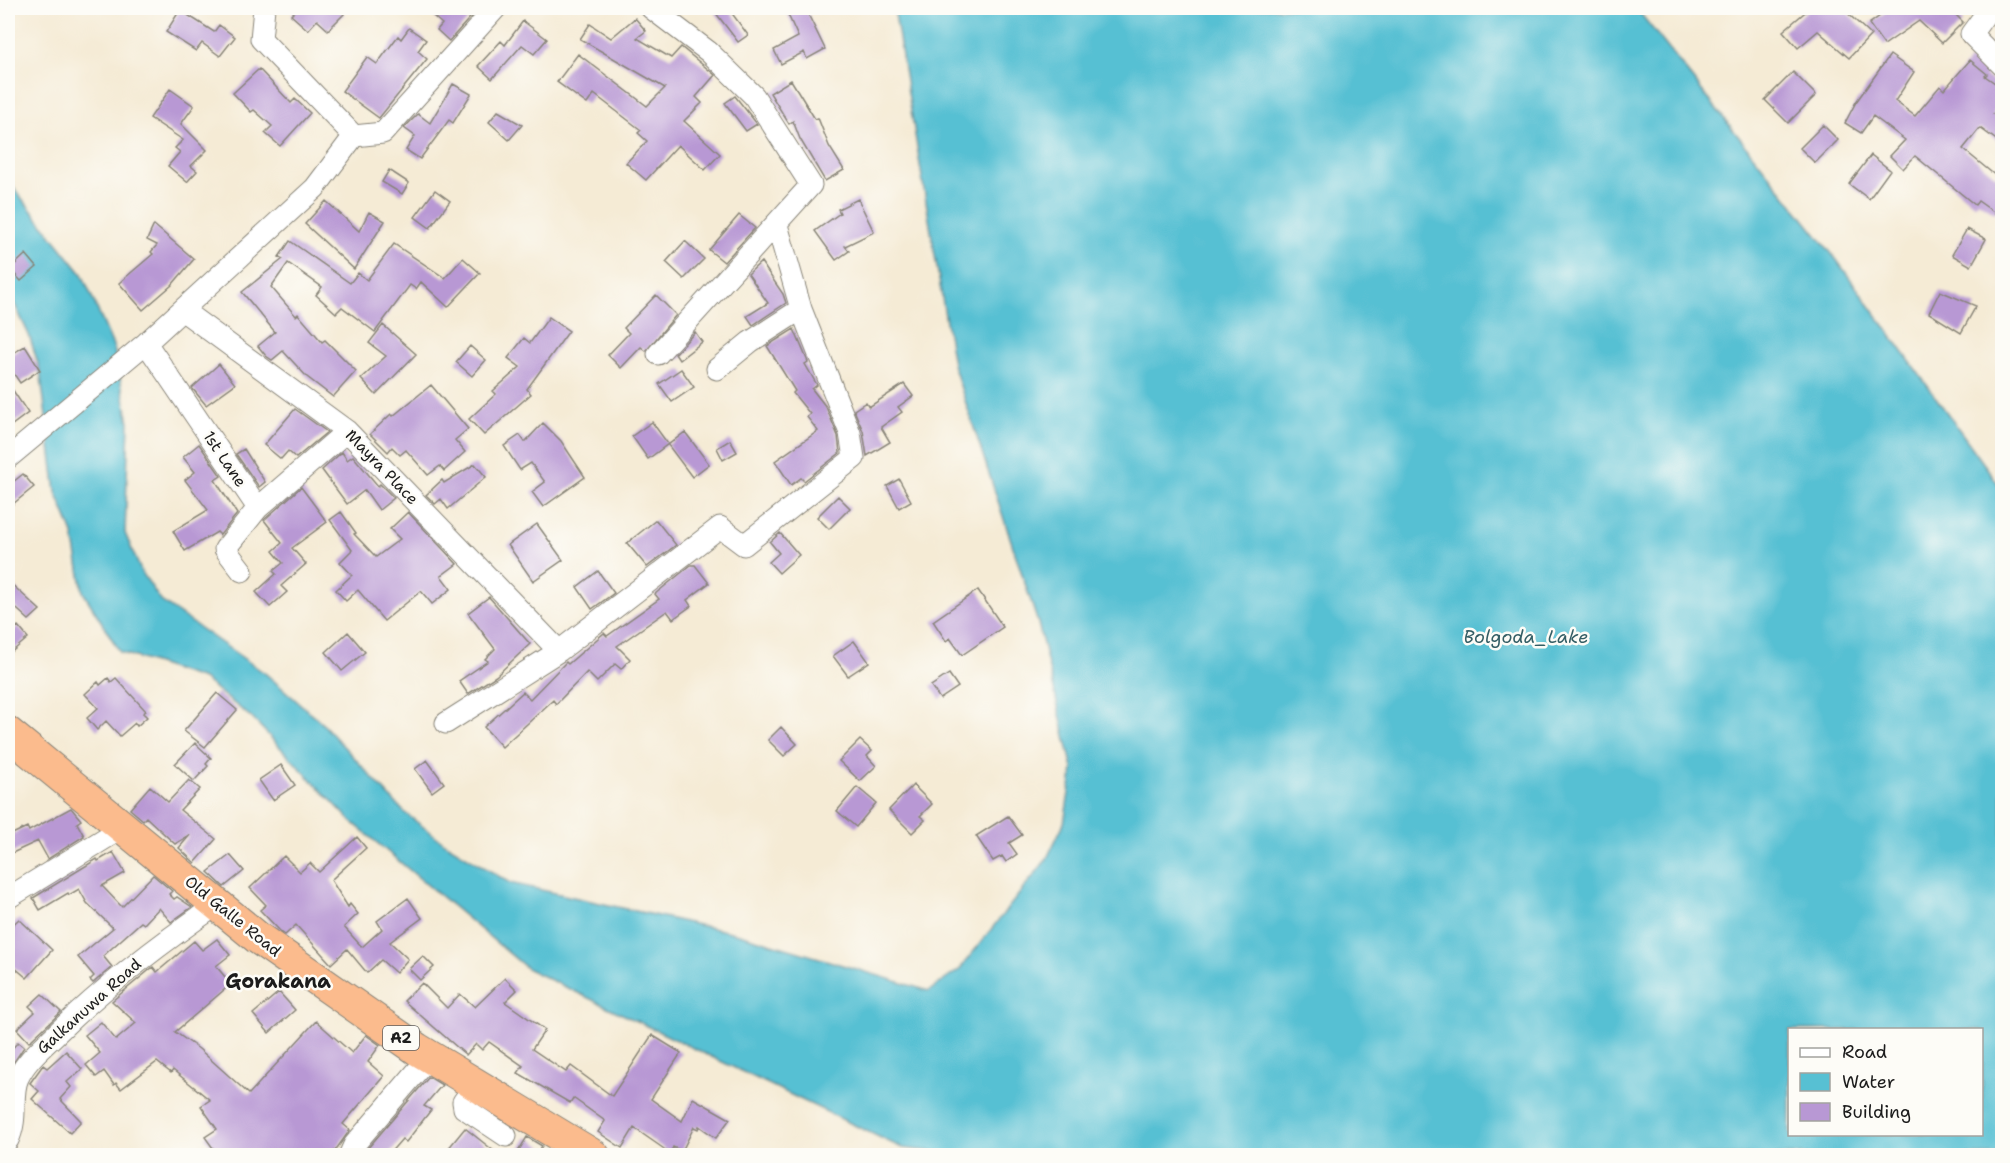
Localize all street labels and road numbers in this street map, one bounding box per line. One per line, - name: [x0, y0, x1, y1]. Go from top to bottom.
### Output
- street label: Mayra Place: [341, 425, 423, 509]
- street label: 1st Lane: [199, 427, 251, 491]
- street label: Old Galle Road: [181, 871, 285, 961]
- street label: Galkanuwa Road: [32, 953, 146, 1059]
- road number: A2: [383, 1026, 419, 1050]

